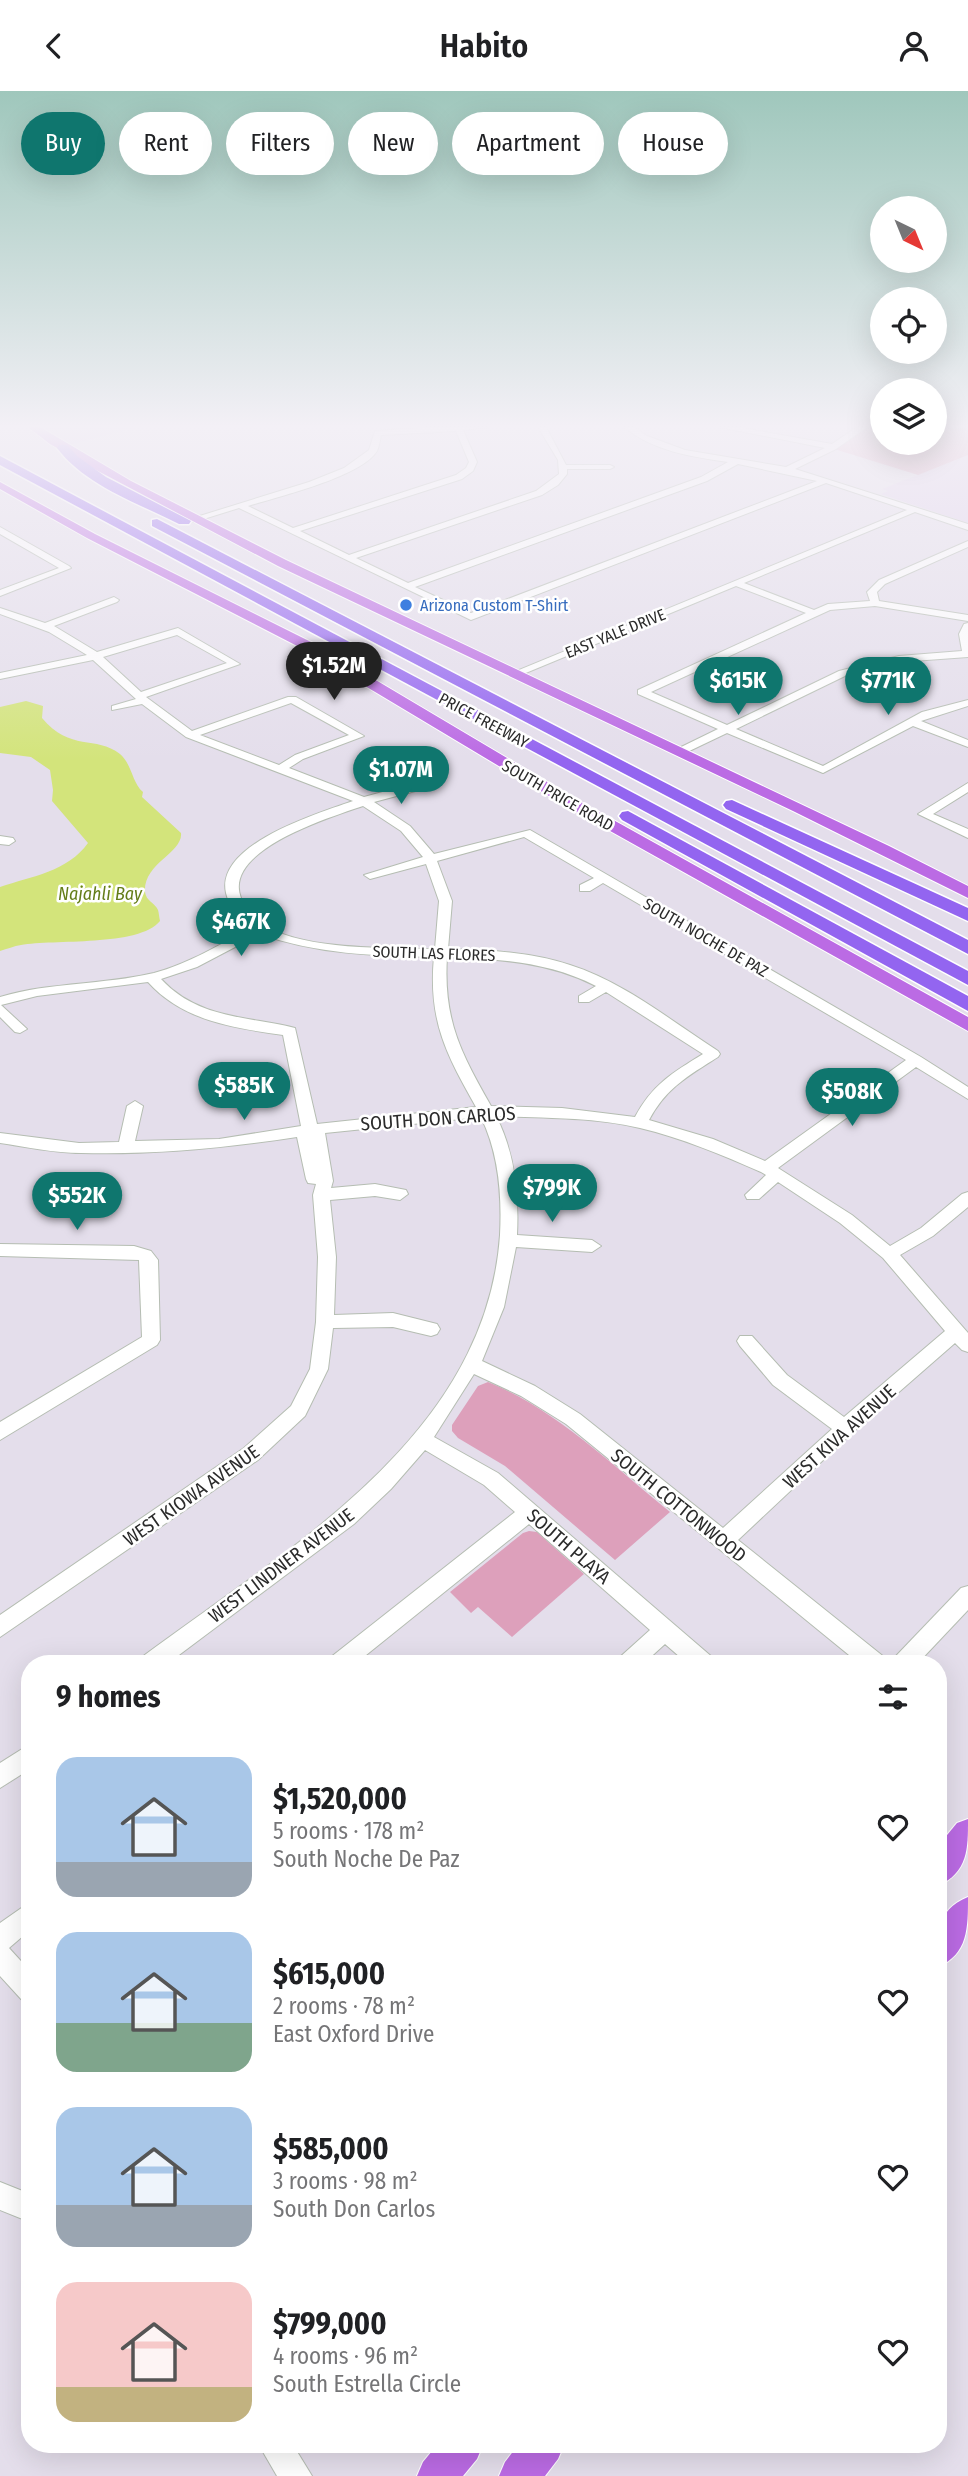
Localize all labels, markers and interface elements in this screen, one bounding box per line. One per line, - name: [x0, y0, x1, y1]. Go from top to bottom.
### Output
- icon: back: [35, 27, 73, 65]
- text: Habito: [440, 27, 528, 65]
- icon: person: [895, 27, 933, 65]
- chip: Buy: [21, 112, 105, 175]
- chip: Rent: [119, 112, 212, 175]
- chip: Filters: [226, 112, 334, 175]
- chip: New: [348, 112, 438, 175]
- chip: Apartment: [452, 112, 604, 175]
- chip: House: [618, 112, 728, 175]
- north arrow: [870, 196, 947, 273]
- map controls: [870, 196, 947, 455]
- button: locate: [870, 287, 947, 364]
- button: layers: [870, 378, 947, 455]
- place label: Arizona Custom T-Shirt: [420, 596, 569, 615]
- marker: Arizona Custom T-Shirt: [398, 597, 414, 613]
- street label: EAST YALE DRIVE: [562, 605, 668, 662]
- pin: $1.52M: [277, 643, 391, 702]
- text: $1.52M: [302, 651, 366, 679]
- pin: $615K: [689, 657, 787, 717]
- pin: $771K: [839, 657, 937, 717]
- text: $615K: [710, 666, 766, 694]
- text: $771K: [861, 666, 915, 694]
- street label: PRICE FREEWAY: [436, 689, 532, 752]
- pin: $1.07M: [344, 747, 458, 806]
- text: $1.07M: [369, 755, 433, 783]
- street label: SOUTH PRICE ROAD: [499, 756, 617, 835]
- water label: Najahli Bay: [58, 883, 143, 905]
- street label: SOUTH NOCHE DE PAZ: [640, 894, 772, 981]
- pin: $467K: [192, 899, 290, 958]
- text: $467K: [212, 907, 270, 935]
- street label: SOUTH LAS FLORES: [372, 942, 496, 965]
- pin: $585K: [195, 1063, 293, 1122]
- pin: $508K: [803, 1069, 901, 1128]
- text: $585K: [214, 1071, 274, 1099]
- text: $508K: [822, 1077, 882, 1105]
- street label: SOUTH DON CARLOS: [360, 1102, 516, 1135]
- pin: $799K: [503, 1165, 601, 1224]
- pin: $552K: [28, 1173, 126, 1232]
- text: $799K: [523, 1173, 581, 1201]
- text: $552K: [48, 1181, 106, 1209]
- street label: WEST KIVA AVENUE: [778, 1380, 901, 1493]
- street label: WEST KIOWA AVENUE: [119, 1440, 264, 1551]
- street label: SOUTH COTTONWOOD: [606, 1444, 751, 1567]
- street label: WEST LINDNER AVENUE: [204, 1503, 359, 1628]
- street label: SOUTH PLAYA: [522, 1504, 615, 1589]
- icon: filters: [874, 1678, 912, 1716]
- text: 9 homes: [56, 1679, 161, 1715]
- text: $1,520,000: [273, 1781, 407, 1817]
- icon: home: [112, 1785, 196, 1869]
- icon: heart: [874, 1808, 912, 1846]
- text: 5 rooms · 178 m²: [273, 1817, 424, 1845]
- text: South Noche De Paz: [273, 1845, 460, 1873]
- text: $615,000: [273, 1956, 385, 1992]
- icon: home: [112, 1960, 196, 2044]
- icon: heart: [874, 1983, 912, 2021]
- text: 2 rooms · 78 m²: [273, 1992, 415, 2020]
- text: East Oxford Drive: [273, 2020, 434, 2048]
- text: $585,000: [273, 2131, 389, 2167]
- icon: home: [112, 2135, 196, 2219]
- icon: heart: [874, 2158, 912, 2196]
- text: 3 rooms · 98 m²: [273, 2167, 418, 2195]
- text: South Don Carlos: [273, 2195, 435, 2223]
- text: $799,000: [273, 2306, 387, 2342]
- icon: home: [112, 2310, 196, 2394]
- icon: heart: [874, 2333, 912, 2371]
- text: 4 rooms · 96 m²: [273, 2342, 418, 2370]
- text: South Estrella Circle: [273, 2370, 461, 2398]

